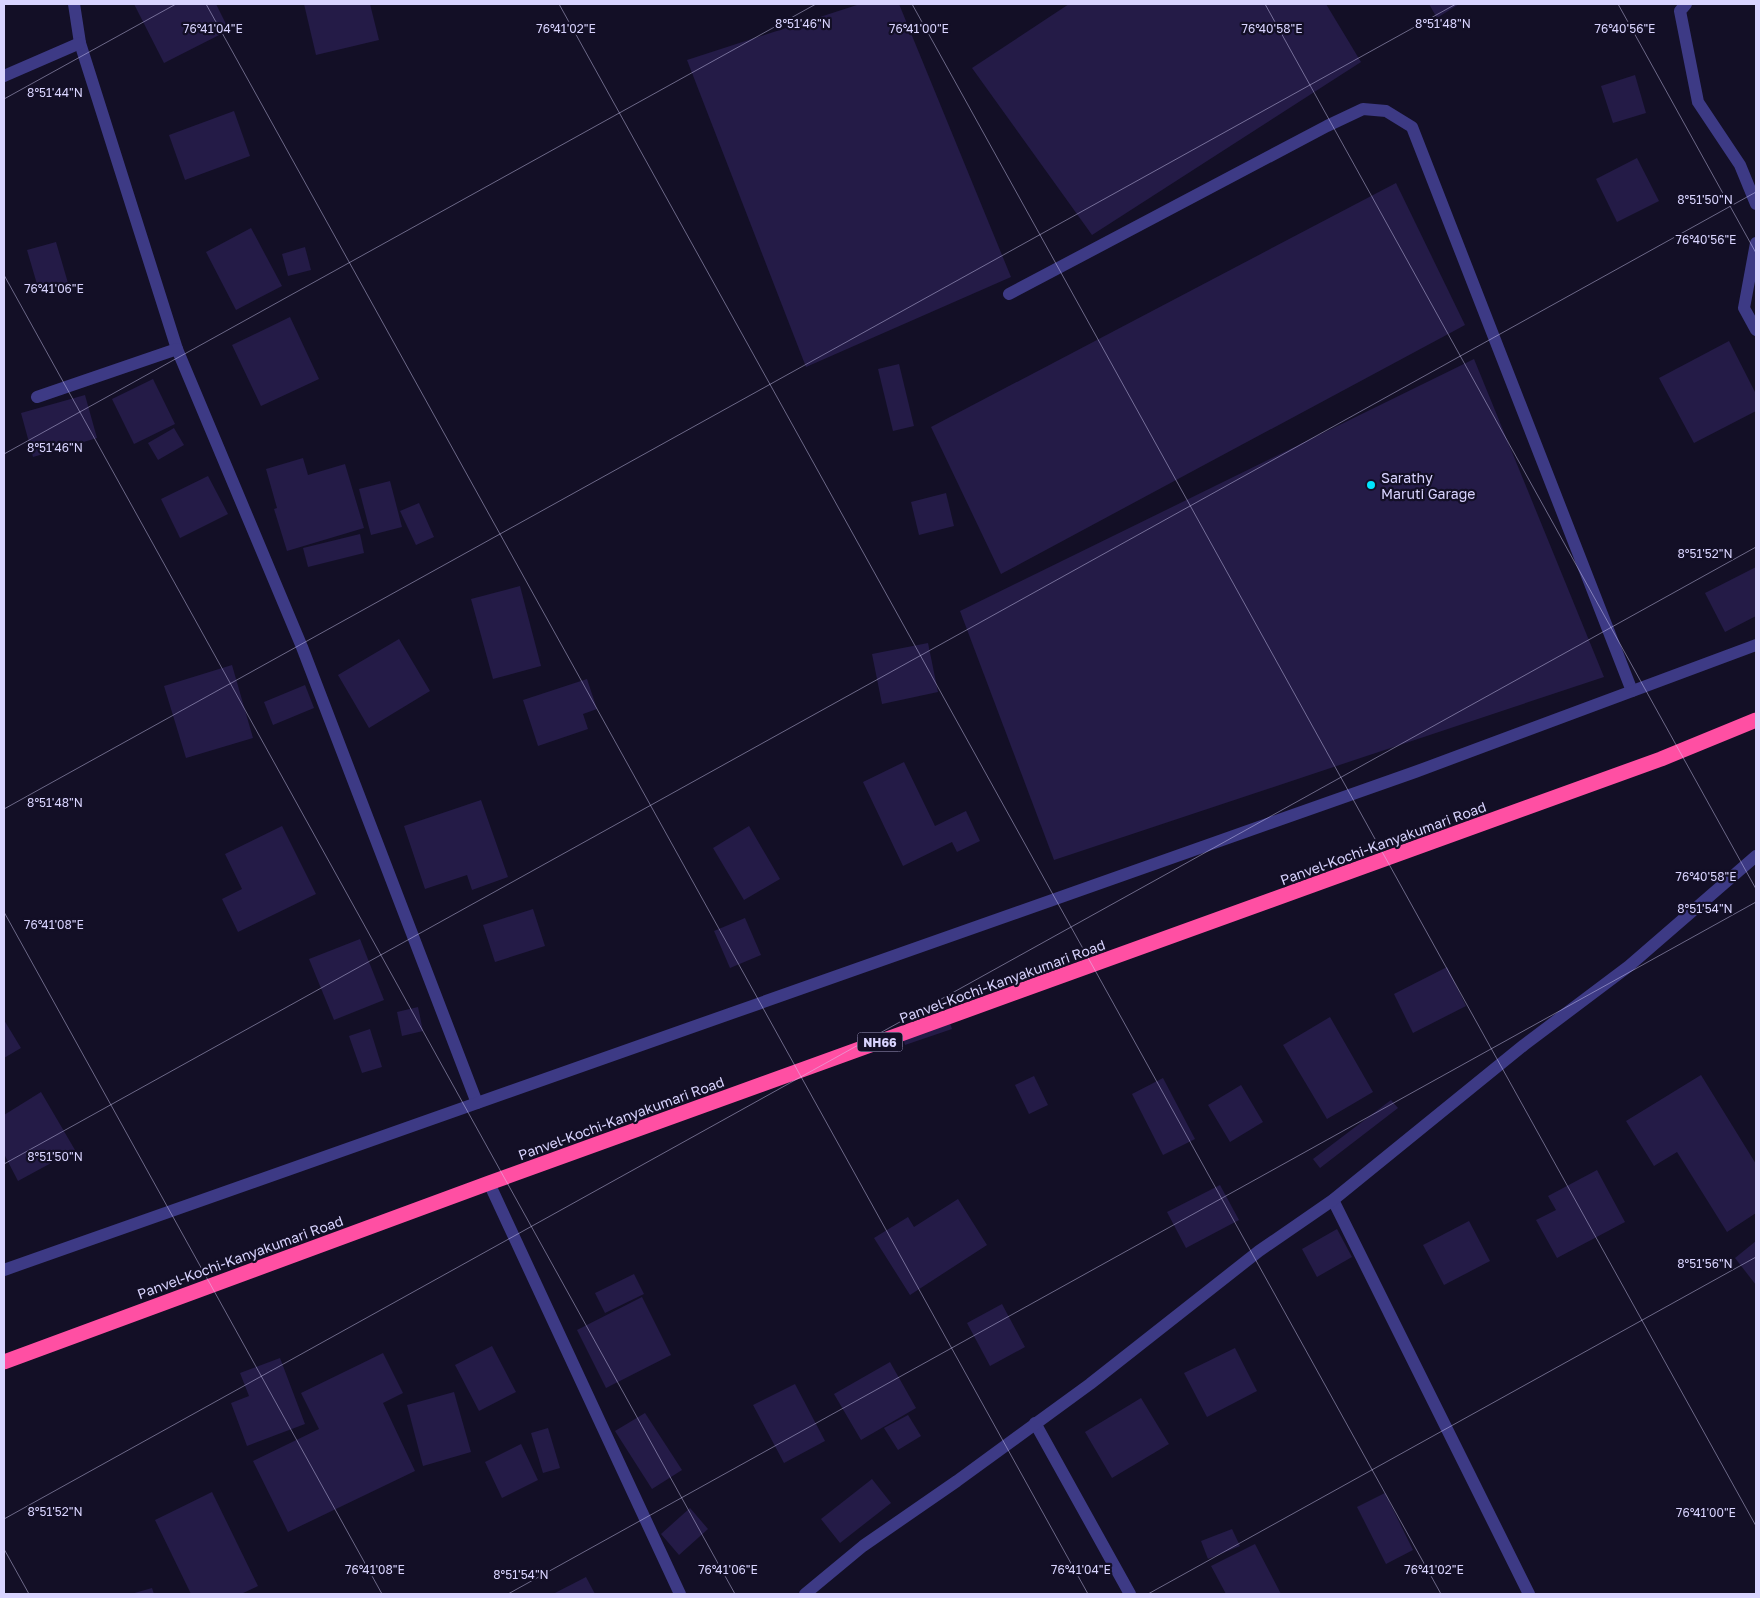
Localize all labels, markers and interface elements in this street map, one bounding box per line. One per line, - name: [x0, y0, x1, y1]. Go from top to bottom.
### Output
- text: 8°51'46"N: [775, 16, 831, 31]
- text: 8°51'48"N: [1415, 16, 1471, 31]
- text: 76°41'04"E: [183, 21, 243, 36]
- text: 76°41'02"E: [536, 21, 596, 36]
- text: 76°41'00"E: [889, 21, 949, 36]
- text: 76°40'58"E: [1242, 21, 1302, 36]
- text: 76°40'56"E: [1595, 21, 1655, 36]
- text: 8°51'44"N: [27, 85, 83, 100]
- text: 8°51'50"N: [1677, 192, 1733, 207]
- text: 76°40'56"E: [1676, 232, 1736, 247]
- text: 76°41'06"E: [24, 281, 84, 296]
- text: 8°51'46"N: [27, 440, 83, 455]
- place label: Sarathy Maruti Garage: [1381, 469, 1475, 502]
- marker: Sarathy Maruti Garage: [1365, 479, 1377, 491]
- text: 8°51'52"N: [1677, 546, 1733, 561]
- text: 8°51'48"N: [27, 795, 83, 810]
- street label: Panvel-Kochi-Kanyakumari Road: [1278, 798, 1488, 888]
- text: 76°40'58"E: [1676, 869, 1736, 884]
- text: 8°51'54"N: [1677, 901, 1733, 916]
- text: 76°41'08"E: [24, 917, 84, 932]
- street label: Panvel-Kochi-Kanyakumari Road: [897, 936, 1107, 1026]
- road number: NH66: [858, 1032, 902, 1052]
- street label: Panvel-Kochi-Kanyakumari Road: [516, 1073, 726, 1163]
- text: 8°51'50"N: [27, 1149, 83, 1164]
- street label: Panvel-Kochi-Kanyakumari Road: [135, 1212, 345, 1302]
- text: 8°51'56"N: [1677, 1256, 1733, 1271]
- text: 8°51'52"N: [27, 1504, 83, 1519]
- text: 76°41'00"E: [1676, 1505, 1736, 1520]
- text: 76°41'08"E: [345, 1562, 405, 1577]
- text: 76°41'06"E: [698, 1562, 758, 1577]
- text: 76°41'04"E: [1051, 1562, 1111, 1577]
- text: 76°41'02"E: [1404, 1562, 1464, 1577]
- text: 8°51'54"N: [493, 1567, 549, 1582]

